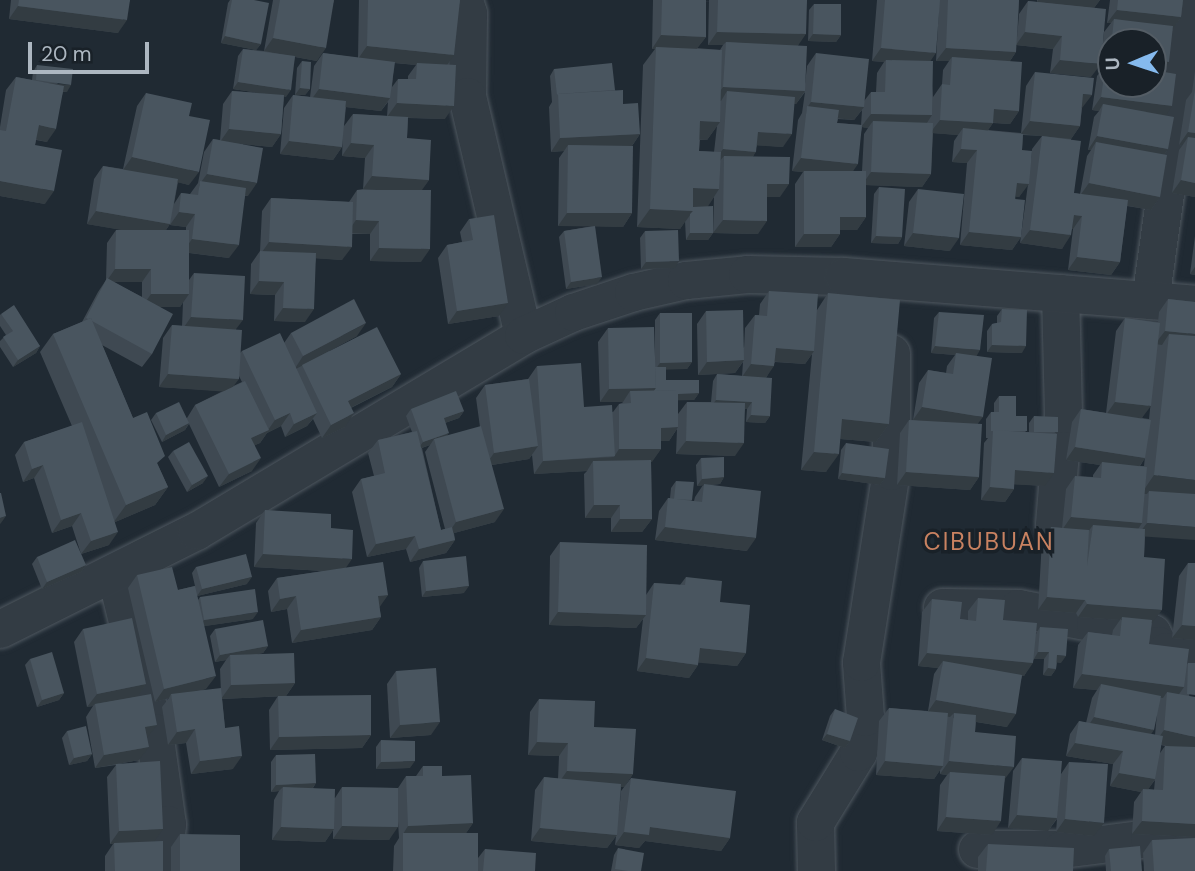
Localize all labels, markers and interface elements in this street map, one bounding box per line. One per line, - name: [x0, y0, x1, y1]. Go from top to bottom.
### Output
- scale bar: [32, 28, 152, 72]
- north arrow: [1097, 28, 1167, 98]
- text: 20 m: [41, 40, 92, 68]
- text: U: [1100, 57, 1125, 71]
- district label: CIBUBUAN: [924, 528, 1054, 556]

